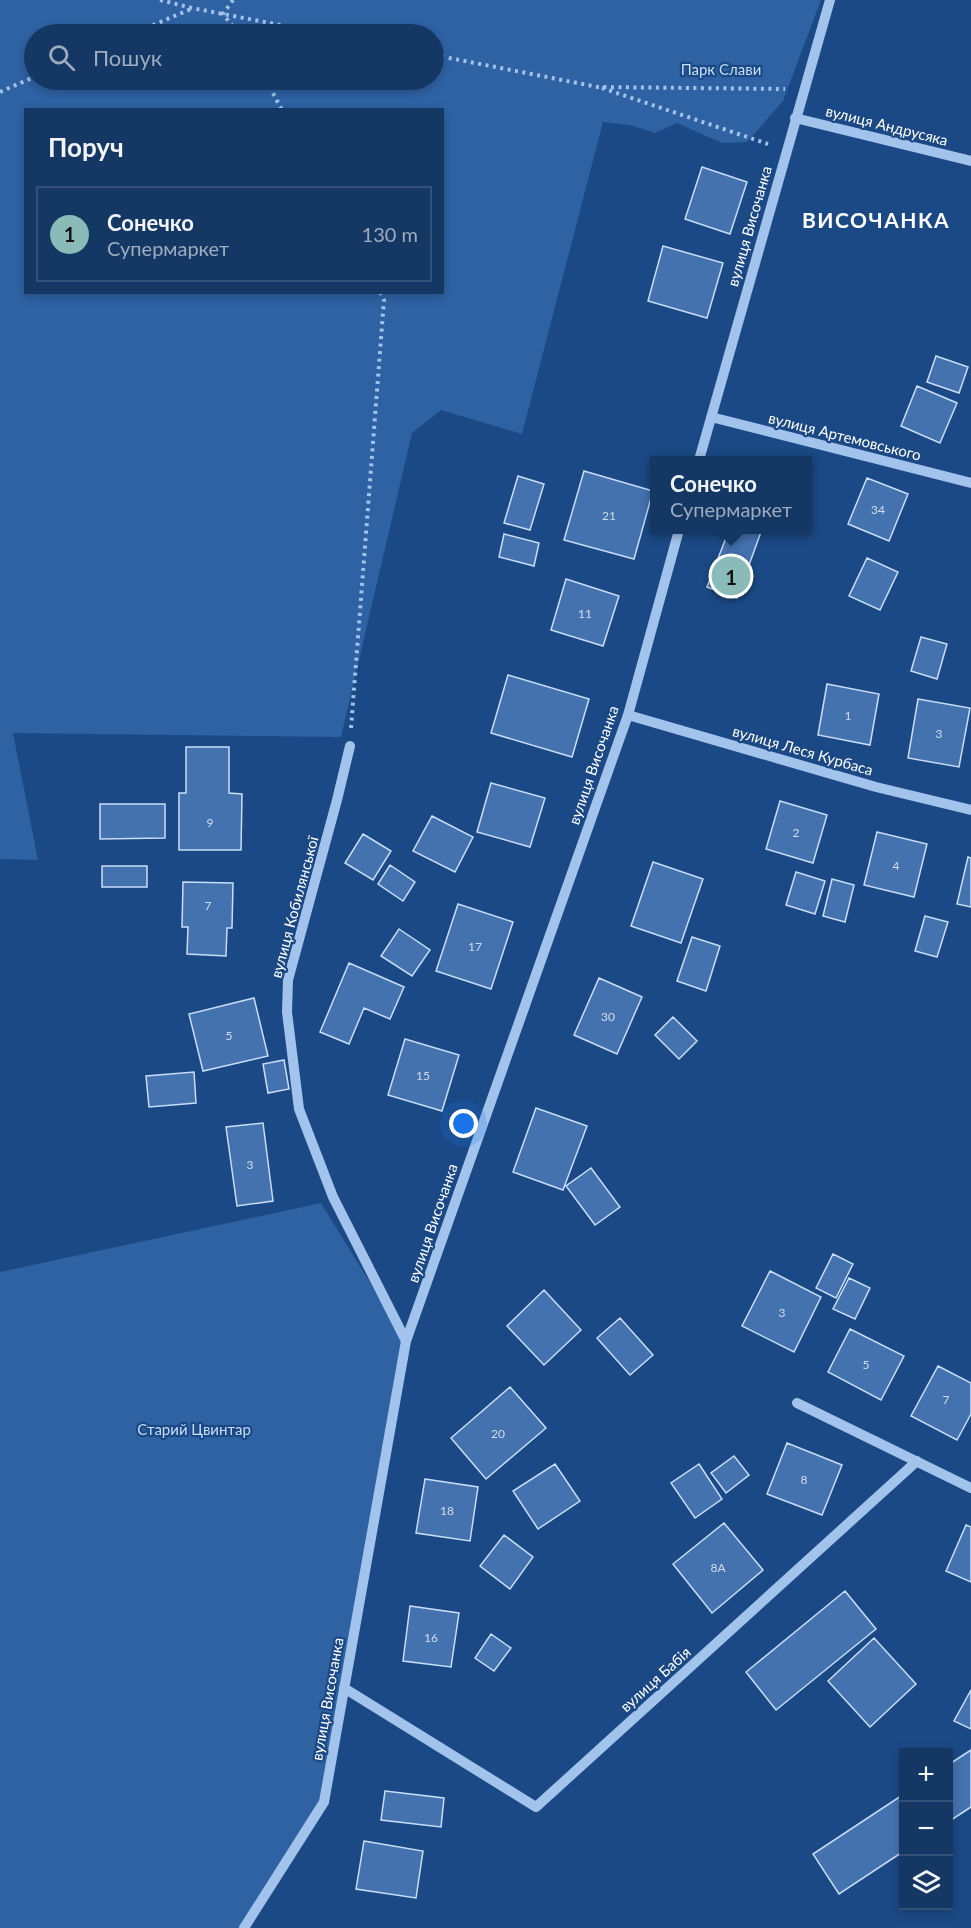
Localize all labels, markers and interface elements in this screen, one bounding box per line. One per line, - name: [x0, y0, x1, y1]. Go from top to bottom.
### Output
- search box: [24, 24, 444, 90]
- icon: search: [45, 41, 78, 74]
- text: Пошук: [93, 44, 162, 71]
- park label: Парк Слави: [681, 60, 761, 78]
- street label: вулиця Андрусяка: [824, 101, 950, 149]
- text: Поруч: [48, 131, 124, 163]
- street label: вулиця Височанка: [723, 164, 775, 288]
- district label: ВИСОЧАНКА: [802, 207, 950, 232]
- text: Сонечко: [107, 209, 194, 236]
- text: 1: [64, 222, 75, 246]
- text: 130 m: [362, 222, 418, 246]
- text: Супермаркет: [107, 236, 229, 260]
- street label: вулиця Артемовського: [767, 408, 923, 464]
- popup: [650, 456, 812, 534]
- text: Сонечко: [670, 470, 757, 497]
- text: Супермаркет: [670, 497, 792, 521]
- house number: 34: [871, 502, 885, 517]
- house number: 21: [602, 508, 616, 523]
- pin: 1: [712, 554, 750, 598]
- house number: 11: [578, 606, 592, 621]
- street label: вулиця Височанка: [564, 703, 622, 827]
- house number: 1: [845, 708, 852, 723]
- street label: вулиця Леся Курбаса: [731, 721, 875, 779]
- house number: 3: [936, 726, 943, 741]
- house number: 9: [207, 815, 214, 830]
- house number: 2: [793, 825, 800, 840]
- street label: вулиця Кобилянської: [266, 834, 322, 980]
- house number: 4: [893, 858, 900, 873]
- house number: 7: [205, 898, 212, 913]
- house number: 17: [468, 939, 482, 954]
- house number: 30: [601, 1009, 615, 1024]
- house number: 5: [226, 1028, 233, 1043]
- house number: 15: [416, 1068, 430, 1083]
- your location: [449, 1109, 478, 1138]
- house number: 3: [247, 1157, 254, 1172]
- street label: вулиця Височанка: [403, 1161, 461, 1285]
- house number: 3: [779, 1305, 786, 1320]
- house number: 5: [863, 1357, 870, 1372]
- house number: 7: [943, 1392, 950, 1407]
- park label: Старий Цвинтар: [137, 1420, 251, 1438]
- house number: 20: [491, 1426, 505, 1441]
- house number: 8: [801, 1472, 808, 1487]
- house number: 18: [440, 1503, 454, 1518]
- house number: 8А: [710, 1560, 726, 1575]
- house number: 16: [424, 1630, 438, 1645]
- street label: вулиця Височанка: [307, 1636, 347, 1762]
- street label: вулиця Бабія: [616, 1643, 694, 1715]
- map controls: [899, 1748, 953, 1910]
- button: +: [899, 1748, 953, 1802]
- button: −: [899, 1802, 953, 1856]
- button: layers: [899, 1856, 953, 1910]

